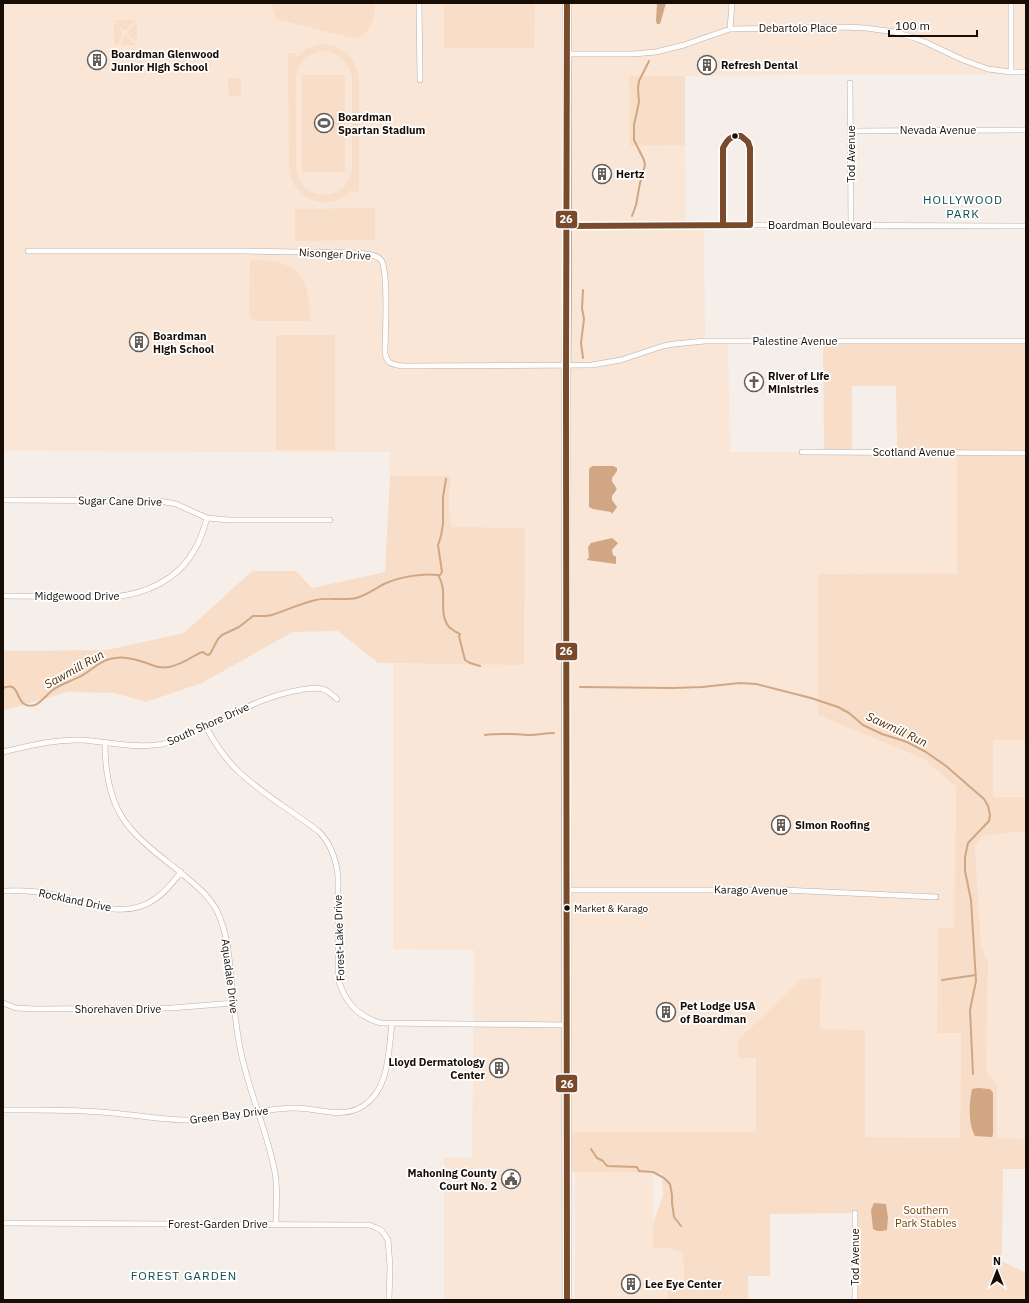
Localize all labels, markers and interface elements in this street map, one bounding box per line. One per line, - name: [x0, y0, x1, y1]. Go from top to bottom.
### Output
- scale bar: [889, 12, 977, 38]
- text: 100 m: [895, 18, 930, 33]
- street label: Debartolo Place: [759, 21, 837, 35]
- place label: Boardman Glenwood Junior High School: [111, 47, 219, 74]
- building icon: Boardman Glenwood Junior High School: [86, 49, 108, 71]
- building icon: Refresh Dental: [696, 54, 718, 76]
- place label: Refresh Dental: [721, 58, 799, 72]
- place label: Boardman Spartan Stadium: [338, 110, 426, 137]
- sports icon: Boardman Spartan Stadium: [313, 112, 335, 134]
- street label: Nevada Avenue: [900, 123, 976, 137]
- street label: Tod Avenue: [844, 125, 858, 183]
- unlabelled marker: [730, 131, 740, 141]
- building icon: Hertz: [591, 163, 613, 185]
- place label: Hertz: [616, 167, 645, 181]
- district label: HOLLYWOOD PARK: [923, 192, 1003, 221]
- line badge: 26: [555, 210, 578, 229]
- text: 26: [559, 212, 573, 226]
- street label: Boardman Boulevard: [768, 218, 872, 232]
- street label: Nisonger Drive: [299, 245, 371, 263]
- place label: Boardman High School: [153, 329, 215, 356]
- building icon: Boardman High School: [128, 331, 150, 353]
- street label: Palestine Avenue: [753, 334, 837, 348]
- place label: River of Life Ministries: [768, 369, 829, 396]
- church icon: River of Life Ministries: [743, 371, 765, 393]
- street label: Scotland Avenue: [873, 445, 955, 459]
- street label: Sugar Cane Drive: [78, 493, 162, 509]
- street label: Midgewood Drive: [34, 589, 120, 603]
- line badge: 26: [555, 642, 578, 661]
- text: 26: [559, 644, 573, 658]
- water label: Sawmill Run: [42, 646, 107, 692]
- street label: South Shore Drive: [165, 700, 251, 748]
- water label: Sawmill Run: [864, 708, 930, 750]
- building icon: Simon Roofing: [770, 814, 792, 836]
- place label: Simon Roofing: [795, 818, 870, 832]
- street label: Karago Avenue: [714, 882, 788, 898]
- street label: Rockland Drive: [37, 885, 113, 915]
- street label: Forest-Lake Drive: [330, 895, 348, 981]
- place label: Market & Karago: [574, 902, 649, 915]
- marker: Market & Karago: [562, 903, 572, 913]
- street label: Aquadale Drive: [218, 938, 242, 1014]
- place label: Pet Lodge USA of Boardman: [680, 999, 756, 1026]
- building icon: Pet Lodge USA of Boardman: [655, 1001, 677, 1023]
- street label: Shorehaven Drive: [75, 1002, 161, 1016]
- place label: Lloyd Dermatology Center: [388, 1055, 486, 1082]
- building icon: Lloyd Dermatology Center: [488, 1057, 510, 1079]
- line badge: 26: [555, 1074, 578, 1093]
- text: 26: [560, 1077, 574, 1091]
- street label: Green Bay Drive: [189, 1103, 269, 1127]
- place label: Mahoning County Court No. 2: [407, 1166, 497, 1193]
- public building icon: Mahoning County Court No. 2: [500, 1168, 522, 1190]
- park label: Southern Park Stables: [895, 1203, 957, 1230]
- street label: Forest-Garden Drive: [168, 1217, 268, 1231]
- street label: Tod Avenue: [848, 1228, 862, 1286]
- north arrow: [977, 1251, 1017, 1291]
- text: N: [993, 1254, 1001, 1268]
- district label: FOREST GARDEN: [131, 1268, 237, 1283]
- building icon: Lee Eye Center: [620, 1273, 642, 1295]
- place label: Lee Eye Center: [645, 1277, 722, 1291]

